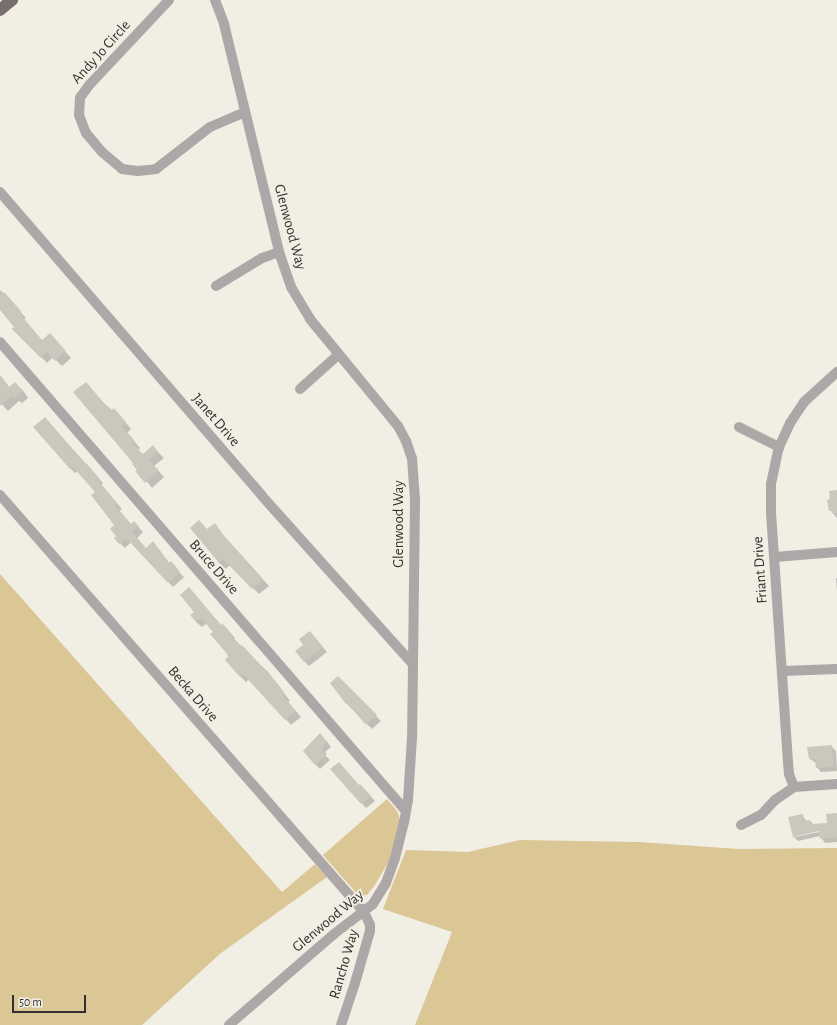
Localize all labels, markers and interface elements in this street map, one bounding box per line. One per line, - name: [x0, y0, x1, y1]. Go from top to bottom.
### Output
- street label: Andy Jo Circle: [68, 16, 134, 88]
- street label: Glenwood Way: [270, 182, 310, 272]
- street label: Janet Drive: [188, 390, 244, 450]
- street label: Glenwood Way: [390, 480, 408, 568]
- street label: Bruce Drive: [185, 536, 243, 598]
- street label: Friant Drive: [749, 536, 771, 604]
- street label: Becka Drive: [164, 663, 222, 725]
- street label: Glenwood Way: [289, 886, 367, 956]
- street label: Rancho Way: [325, 927, 363, 1001]
- scale bar: [14, 987, 88, 1013]
- text: 50 m: [19, 996, 42, 1008]

